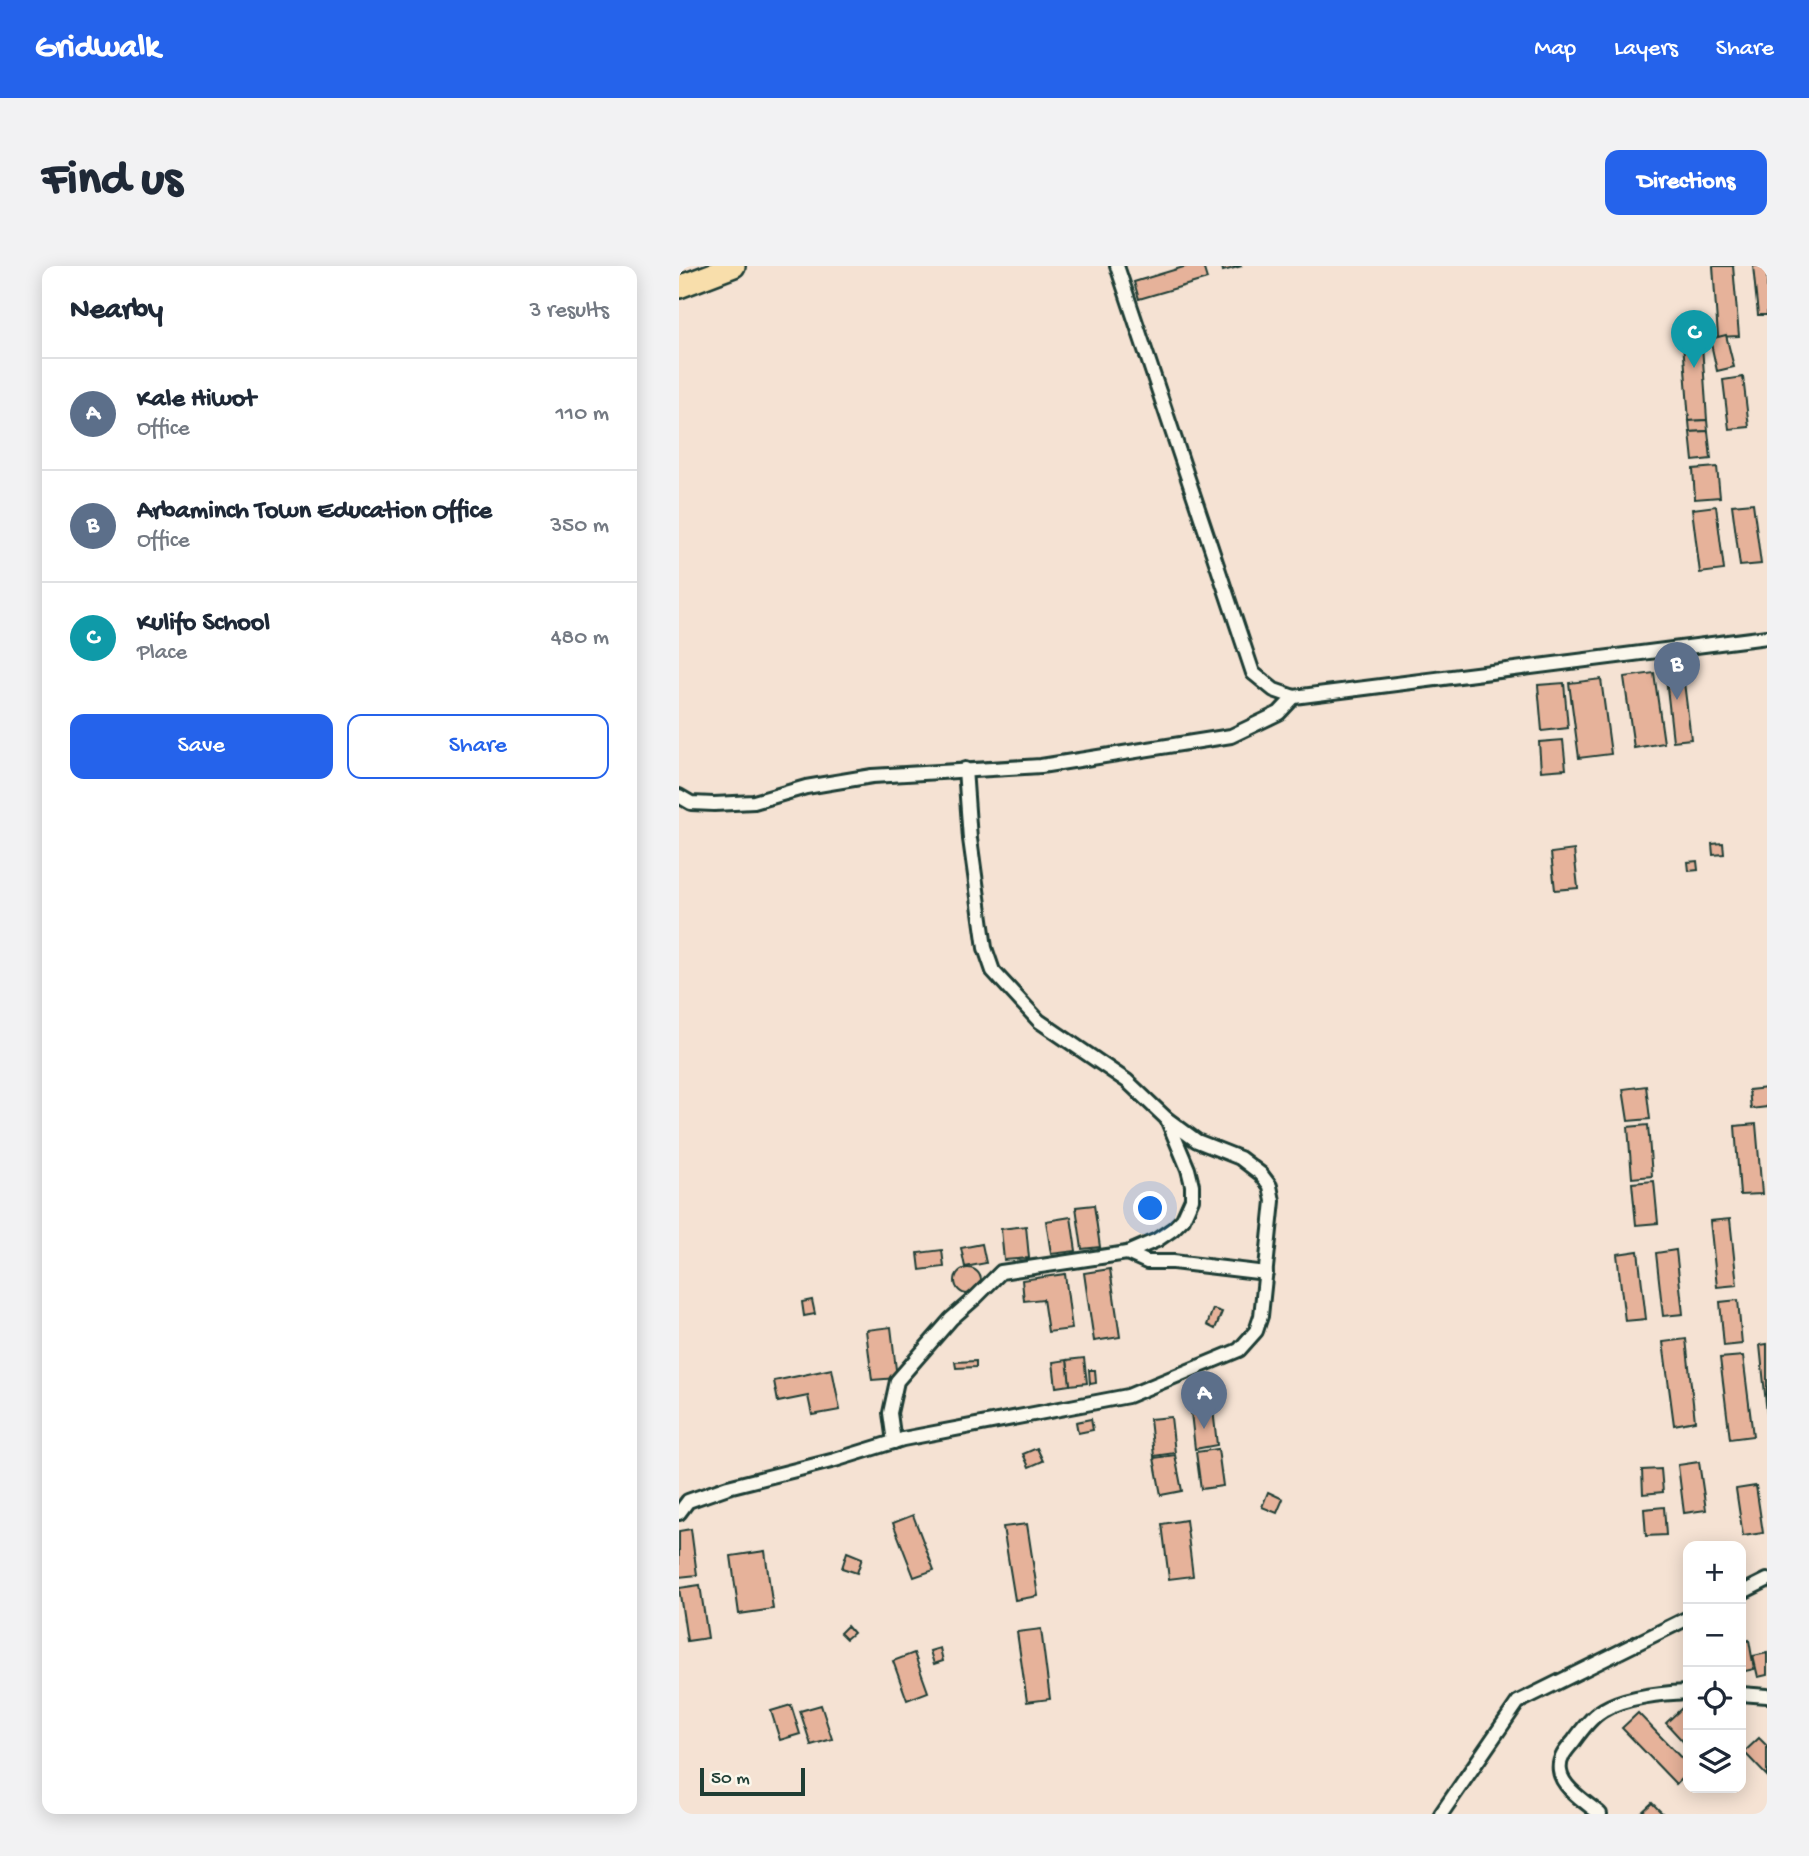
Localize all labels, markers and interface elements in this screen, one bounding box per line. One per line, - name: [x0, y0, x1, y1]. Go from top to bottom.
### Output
- text: Gridwalk: [35, 30, 160, 68]
- text: Map: [1534, 35, 1576, 64]
- text: Layers: [1614, 35, 1678, 64]
- text: Share: [1716, 35, 1774, 64]
- button: Directions: [1605, 150, 1767, 215]
- text: Find us: [42, 153, 182, 211]
- text: Nearby: [70, 294, 163, 329]
- text: 3 results: [529, 298, 609, 325]
- pin: C: [1671, 310, 1717, 368]
- text: Kale Hiwot: [137, 385, 256, 416]
- text: A: [86, 401, 100, 428]
- text: 110 m: [556, 401, 609, 428]
- text: Office: [137, 416, 190, 443]
- text: Arbaminch Town Education Office: [137, 497, 492, 528]
- text: B: [87, 513, 99, 540]
- text: 350 m: [550, 513, 609, 540]
- text: Office: [137, 528, 190, 555]
- text: Kulifo School: [137, 609, 270, 640]
- text: C: [87, 625, 99, 652]
- text: 480 m: [551, 625, 609, 652]
- text: Place: [137, 640, 187, 667]
- pin: B: [1654, 642, 1700, 700]
- button: Save: [70, 714, 333, 779]
- button: Share: [347, 714, 609, 779]
- your location: [1133, 1191, 1167, 1225]
- pin: A: [1181, 1371, 1227, 1429]
- map controls: [1683, 1541, 1746, 1793]
- button: +: [1683, 1541, 1746, 1604]
- button: −: [1683, 1604, 1746, 1667]
- button: locate: [1683, 1667, 1746, 1730]
- button: layers: [1683, 1730, 1746, 1793]
- scale bar: [700, 1765, 805, 1797]
- text: 50 m: [711, 1768, 750, 1791]

